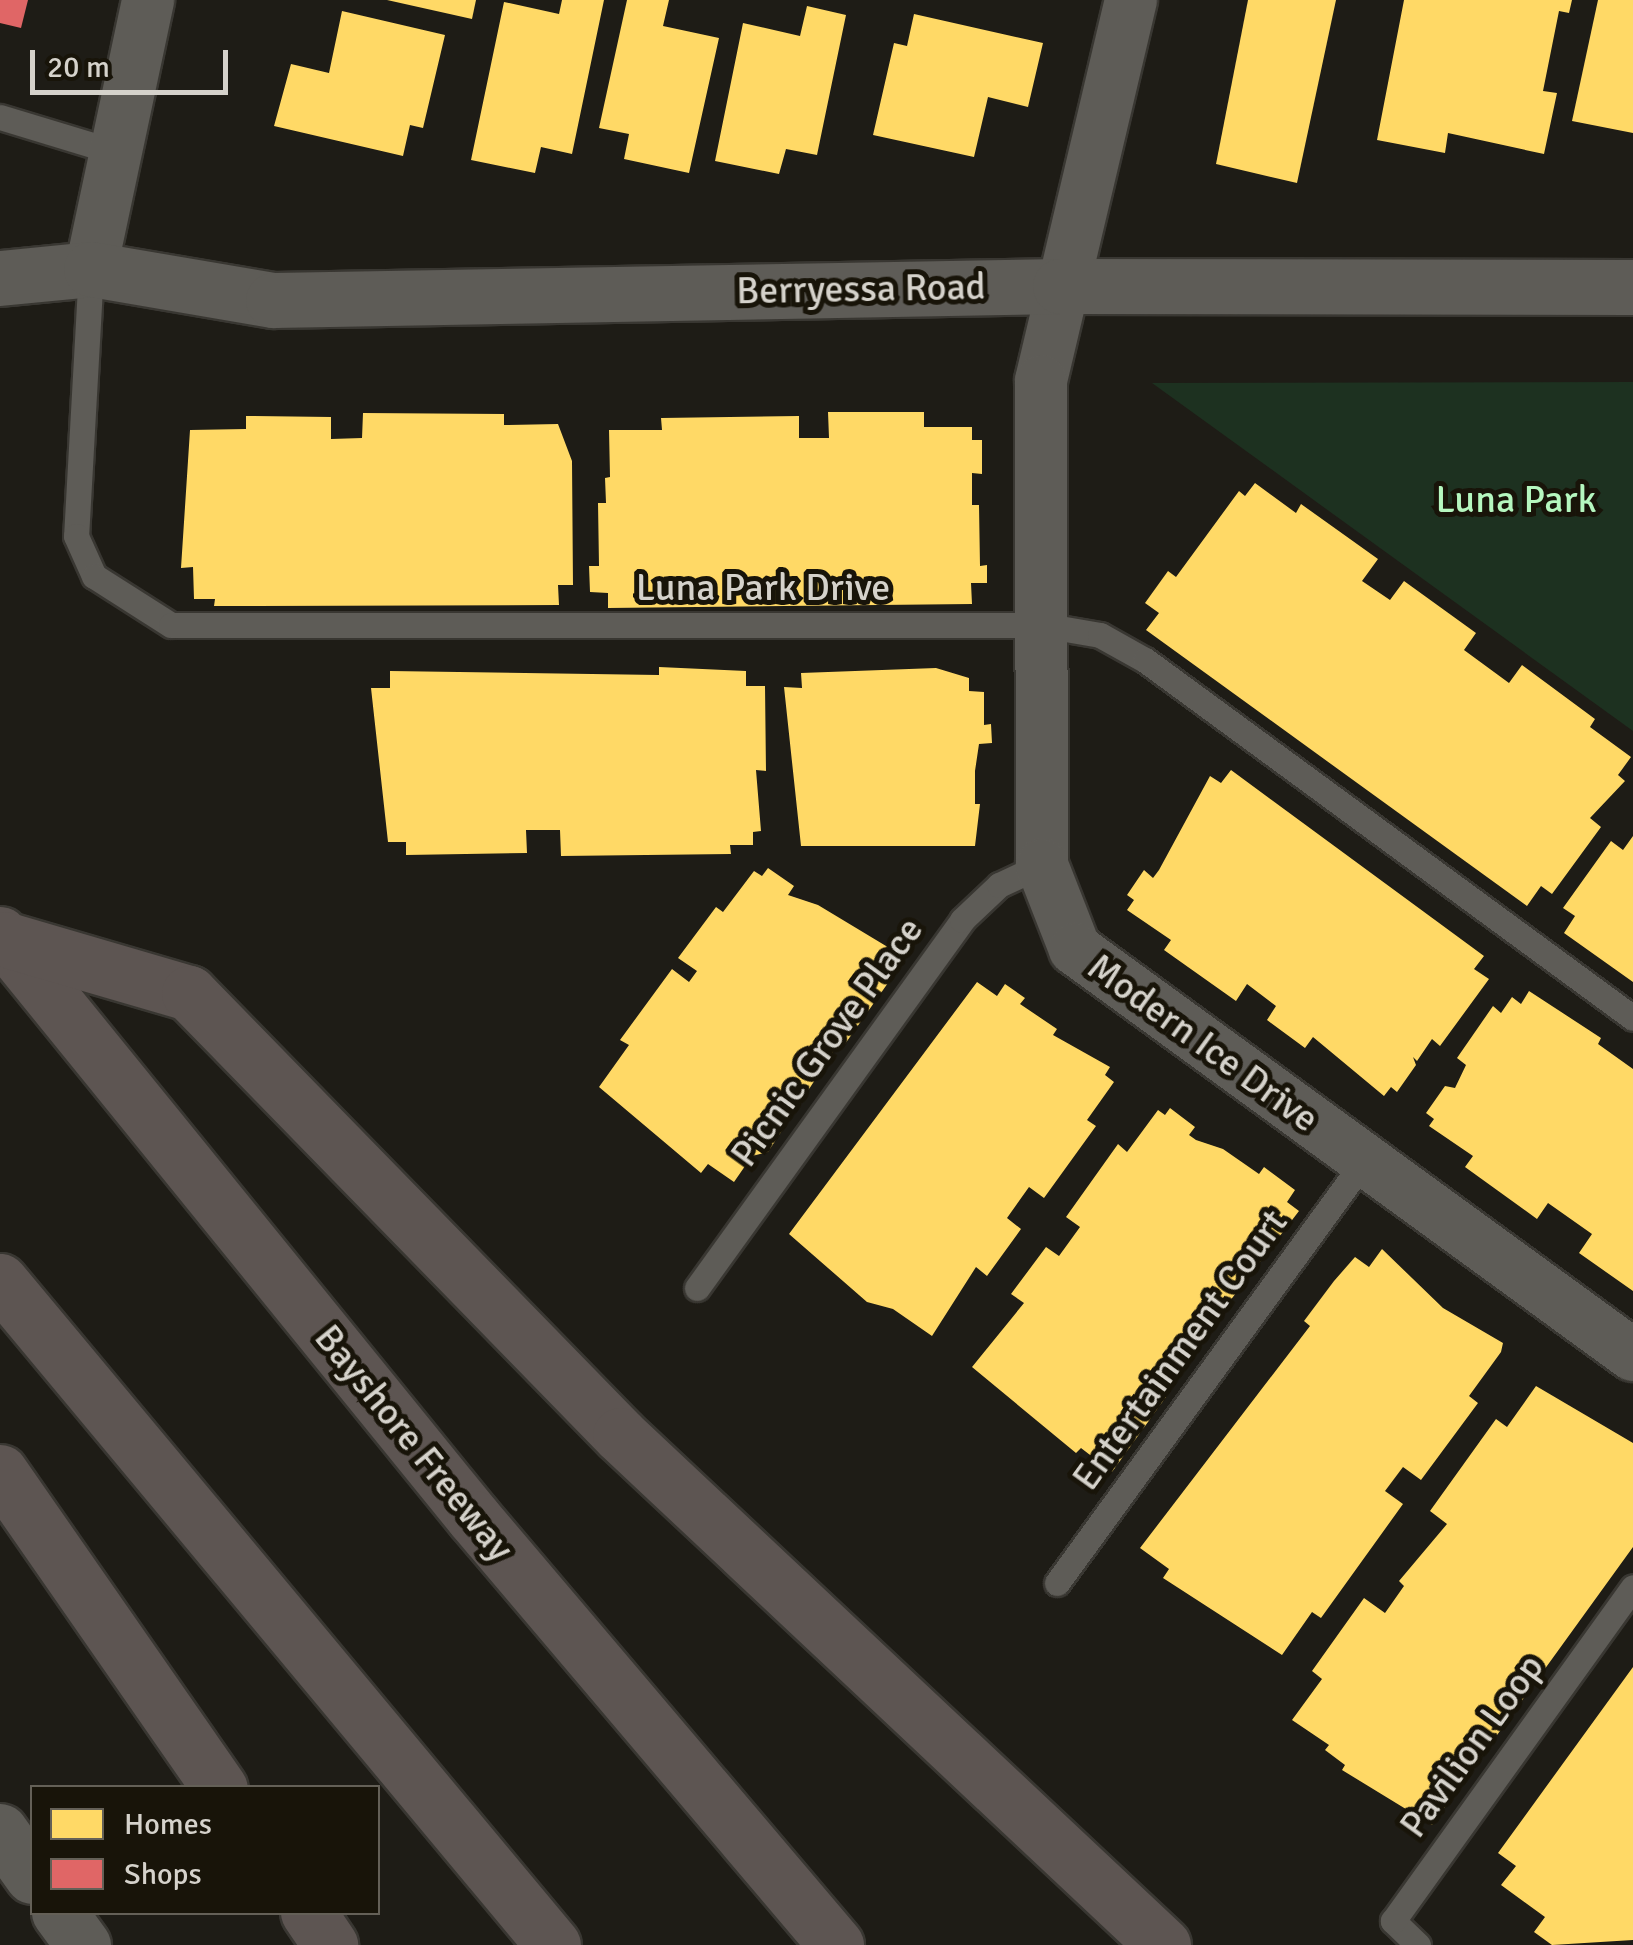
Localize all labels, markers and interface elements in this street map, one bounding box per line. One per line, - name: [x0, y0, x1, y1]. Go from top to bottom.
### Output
- scale bar: [35, 30, 232, 92]
- text: 20 m: [47, 49, 110, 86]
- street label: Berryessa Road: [736, 264, 986, 314]
- park label: Luna Park: [1435, 477, 1597, 523]
- street label: Luna Park Drive: [636, 565, 890, 611]
- street label: Picnic Grove Place: [721, 908, 933, 1176]
- street label: Modern Ice Drive: [1079, 944, 1327, 1142]
- street label: Entertainment Court: [1063, 1201, 1297, 1499]
- street label: Bayshore Freeway: [305, 1316, 523, 1570]
- street label: Pavilion Loop: [1390, 1646, 1554, 1846]
- legend: [30, 1785, 380, 1915]
- text: Homes: [124, 1806, 212, 1843]
- text: Shops: [124, 1856, 202, 1893]

